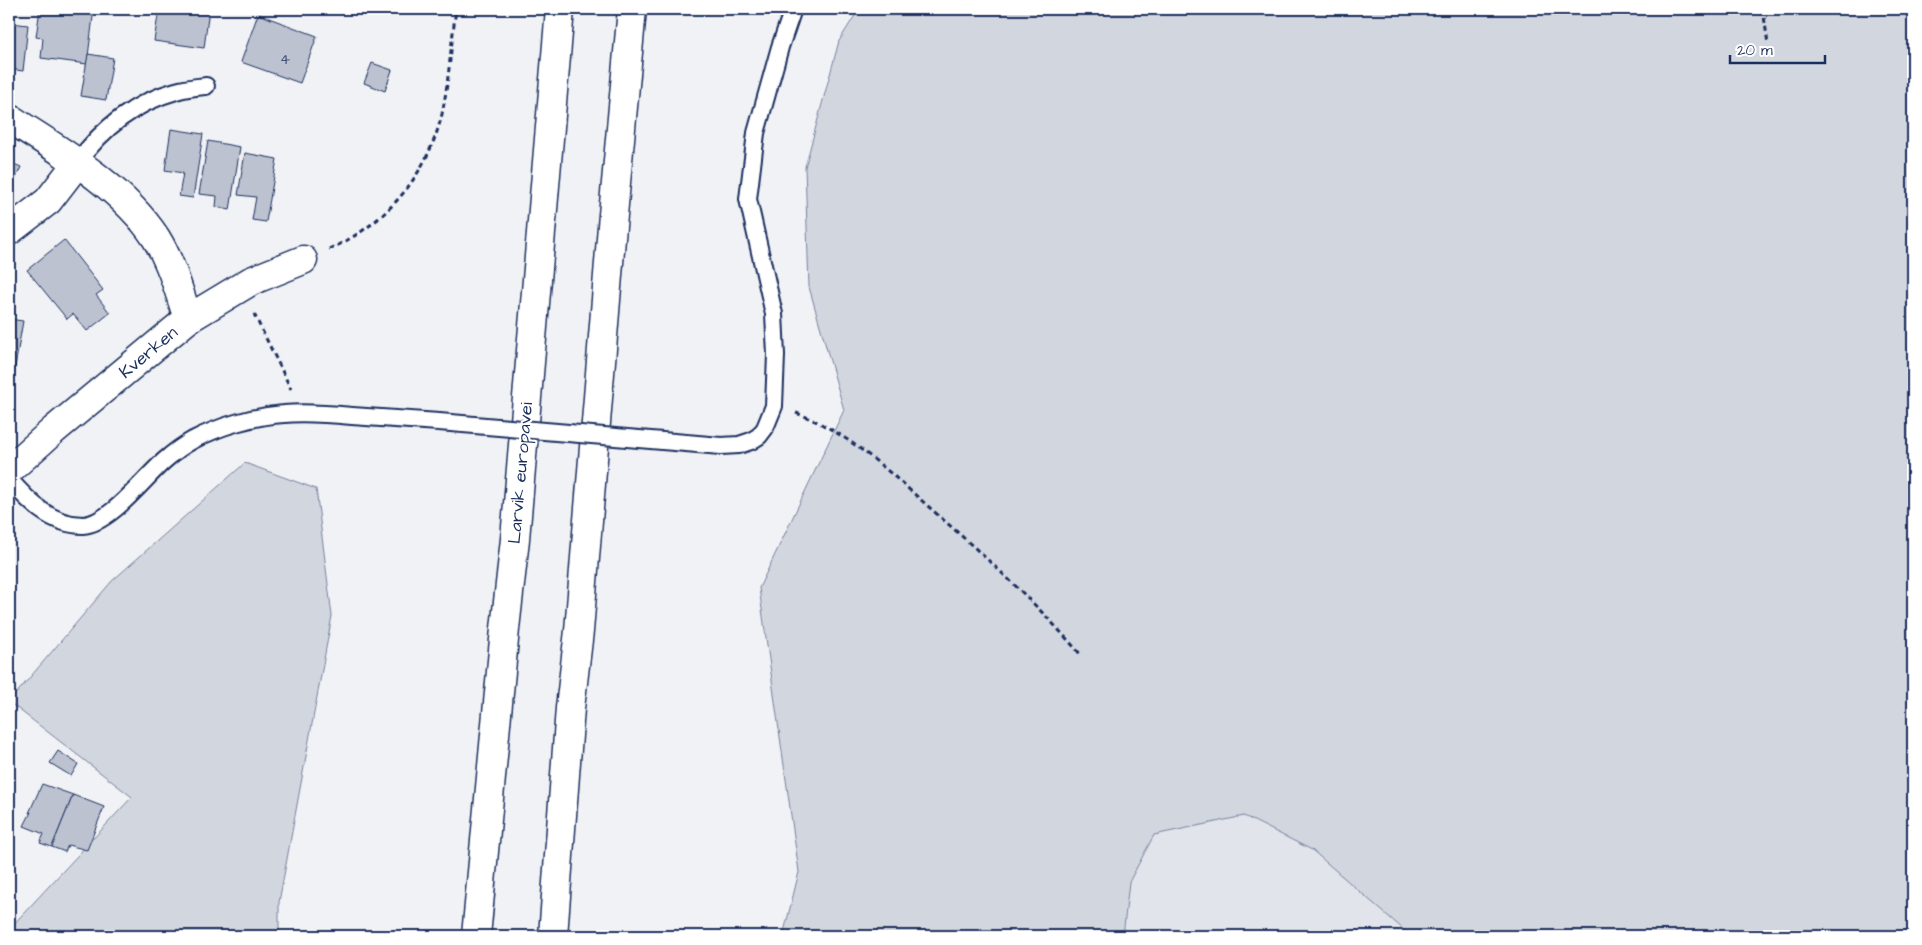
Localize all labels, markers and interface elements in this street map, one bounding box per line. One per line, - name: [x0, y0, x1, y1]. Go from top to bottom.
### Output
- scale bar: [1730, 32, 1824, 64]
- text: 20 m: [1737, 40, 1773, 61]
- house number: 4: [280, 49, 290, 70]
- street label: Kverken: [114, 320, 183, 384]
- street label: Larvik europavei: [502, 401, 539, 545]

